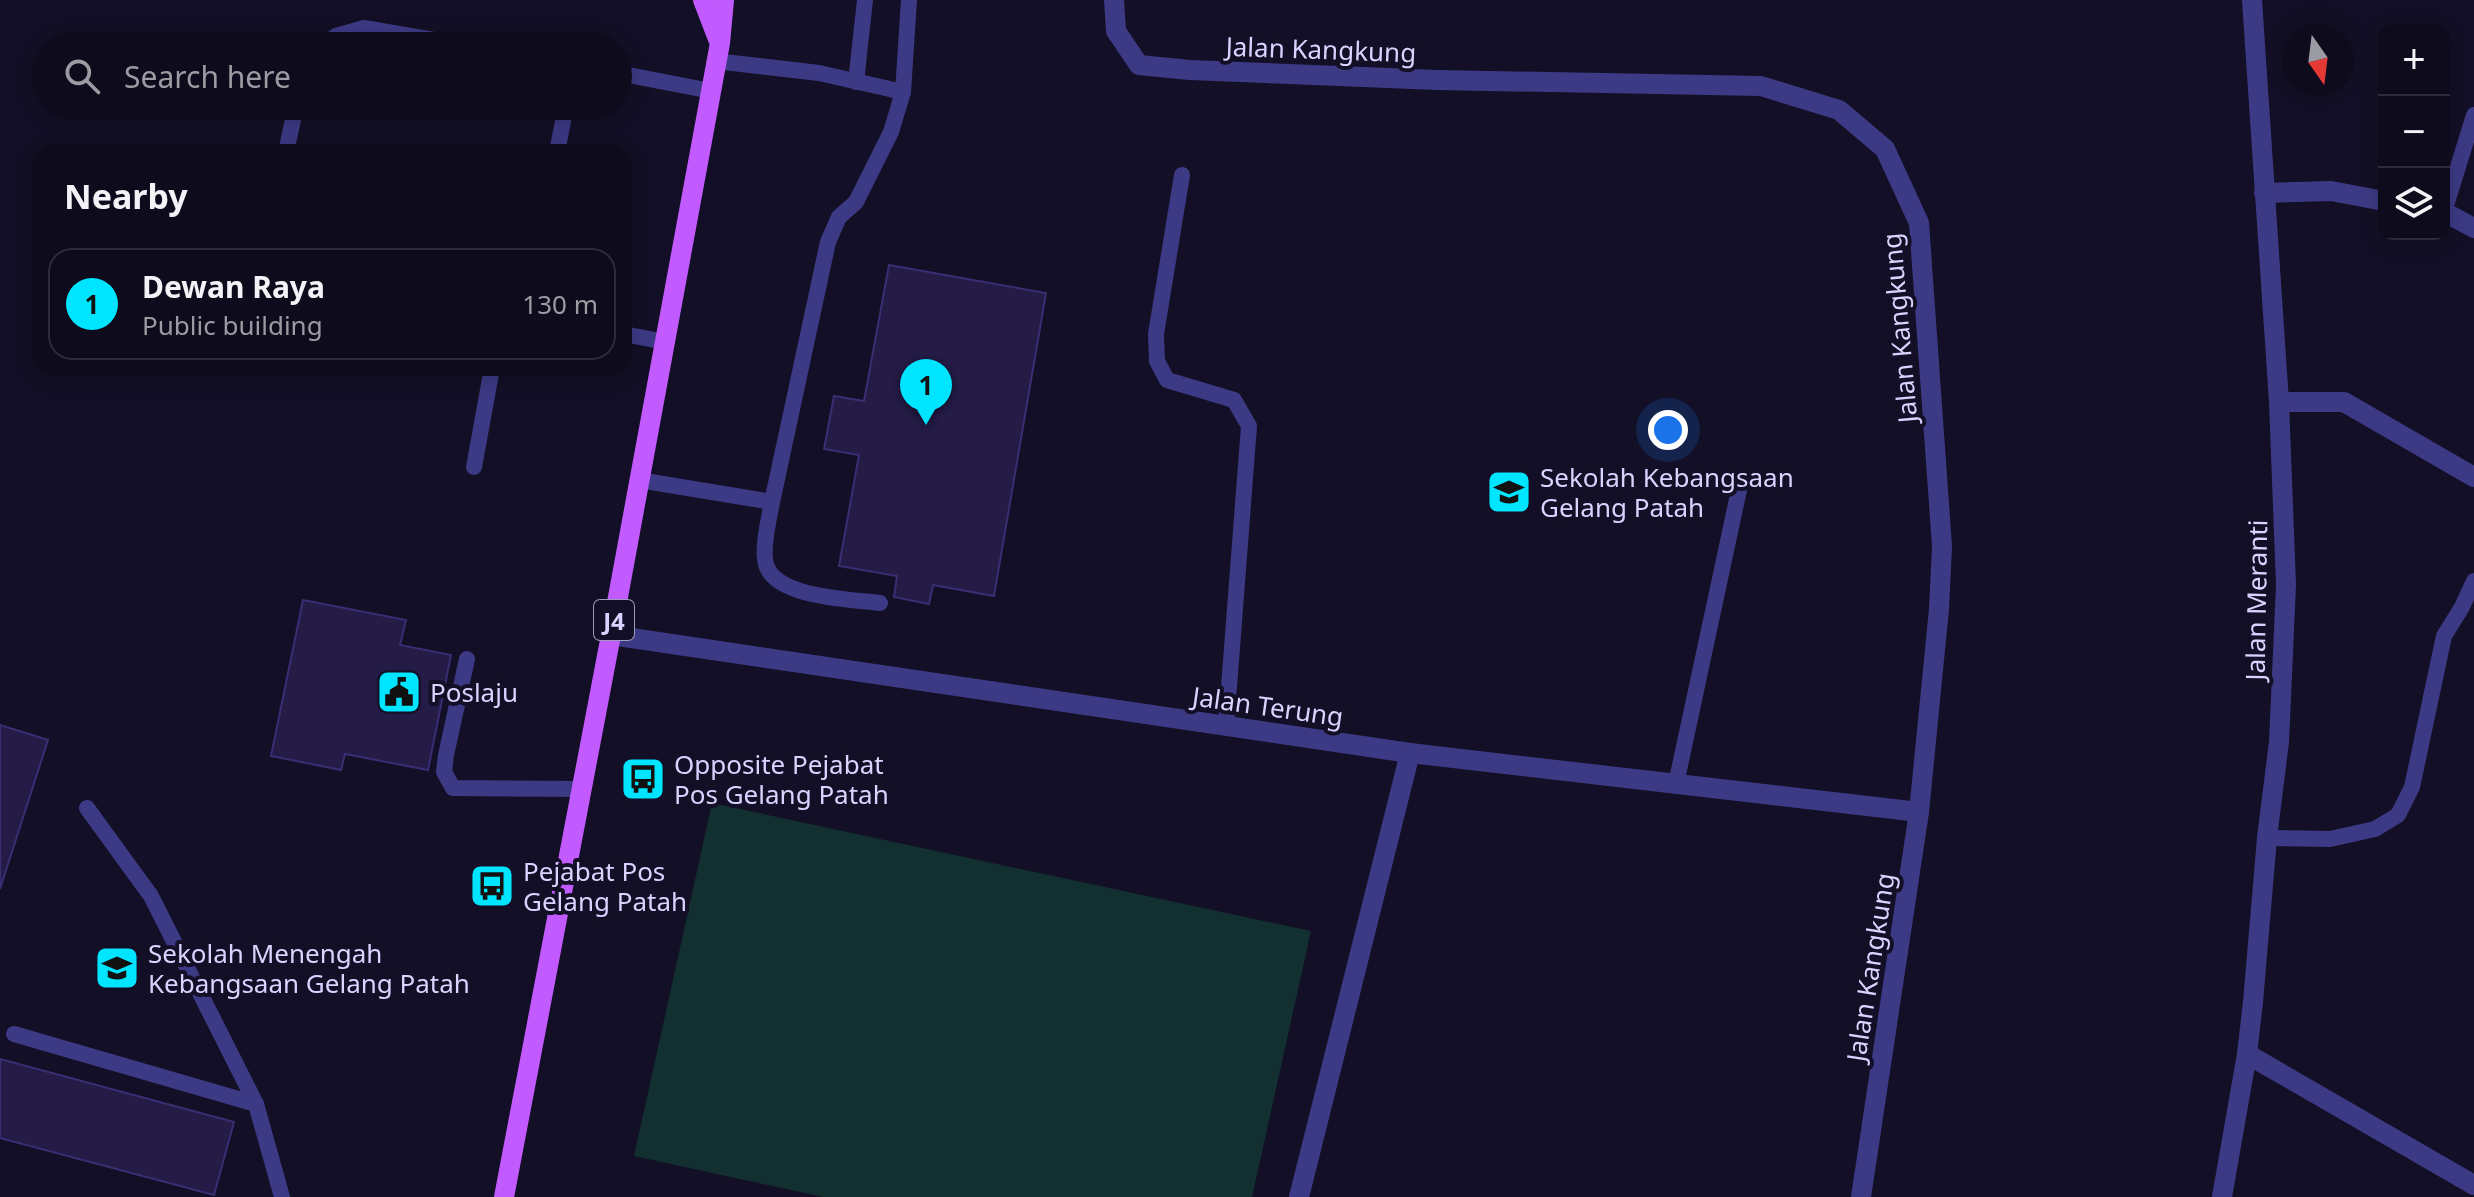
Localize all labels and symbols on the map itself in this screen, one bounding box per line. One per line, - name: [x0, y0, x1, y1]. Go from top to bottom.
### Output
- north arrow: [2282, 24, 2354, 96]
- street label: Jalan Kangkung: [1222, 28, 1417, 70]
- street label: Jalan Kangkung: [1873, 232, 1925, 427]
- pin: 1: [900, 359, 952, 425]
- your location: [1648, 410, 1688, 450]
- place label: Sekolah Kebangsaan Gelang Patah: [1540, 459, 1794, 525]
- school or university icon: Sekolah Kebangsaan Gelang Patah: [1485, 468, 1533, 516]
- street label: Jalan Meranti: [2237, 519, 2275, 684]
- road number: J4: [594, 600, 634, 640]
- public building icon: Poslaju: [375, 668, 423, 716]
- place label: Poslaju: [430, 674, 518, 710]
- street label: Jalan Terung: [1187, 677, 1346, 734]
- place label: Opposite Pejabat Pos Gelang Patah: [674, 746, 889, 812]
- bus stop icon: Opposite Pejabat Pos Gelang Patah: [619, 755, 667, 803]
- place label: Pejabat Pos Gelang Patah: [523, 853, 687, 919]
- bus stop icon: Pejabat Pos Gelang Patah: [468, 862, 516, 910]
- street label: Jalan Kangkung: [1837, 870, 1903, 1067]
- place label: Sekolah Menengah Kebangsaan Gelang Patah: [148, 935, 470, 1001]
- school or university icon: Sekolah Menengah Kebangsaan Gelang Patah: [93, 944, 141, 992]

